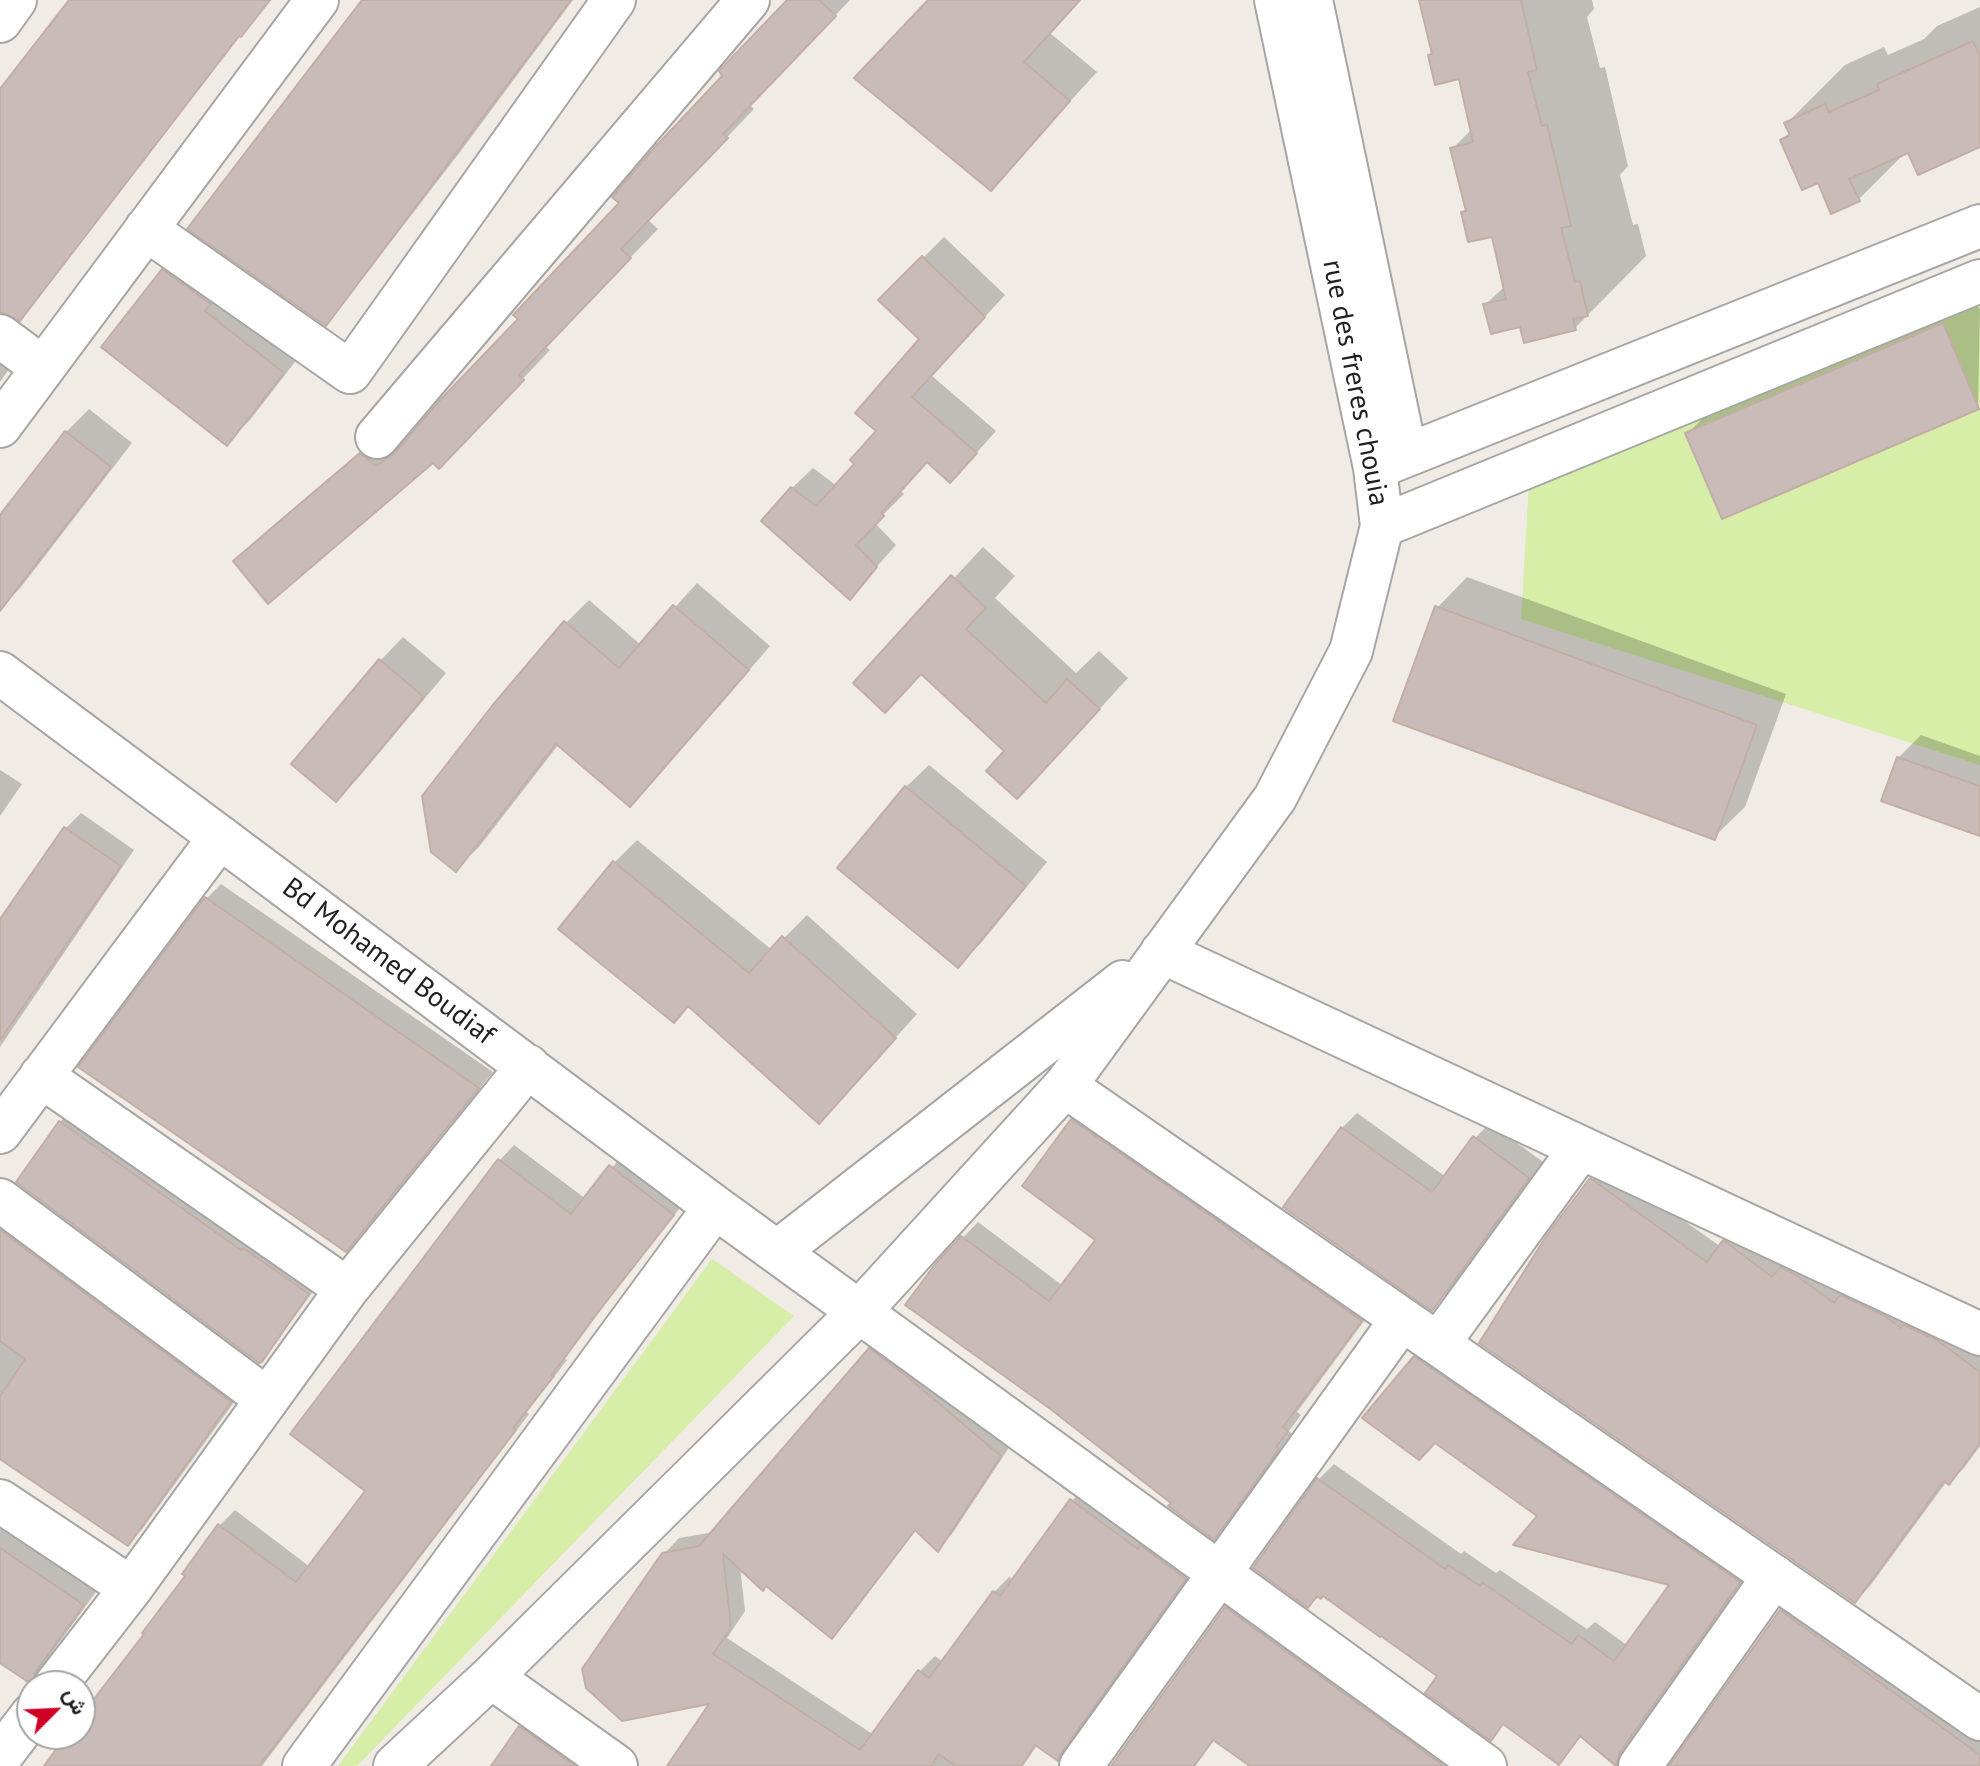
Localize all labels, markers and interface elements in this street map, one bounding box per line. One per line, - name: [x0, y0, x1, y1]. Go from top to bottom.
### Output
- street label: rue des freres chouia: [1315, 257, 1395, 509]
- street label: Bd Mohamed Boudiaf: [275, 871, 501, 1053]
- north arrow: [16, 1670, 96, 1750]
- text: ش: [58, 1683, 94, 1719]

